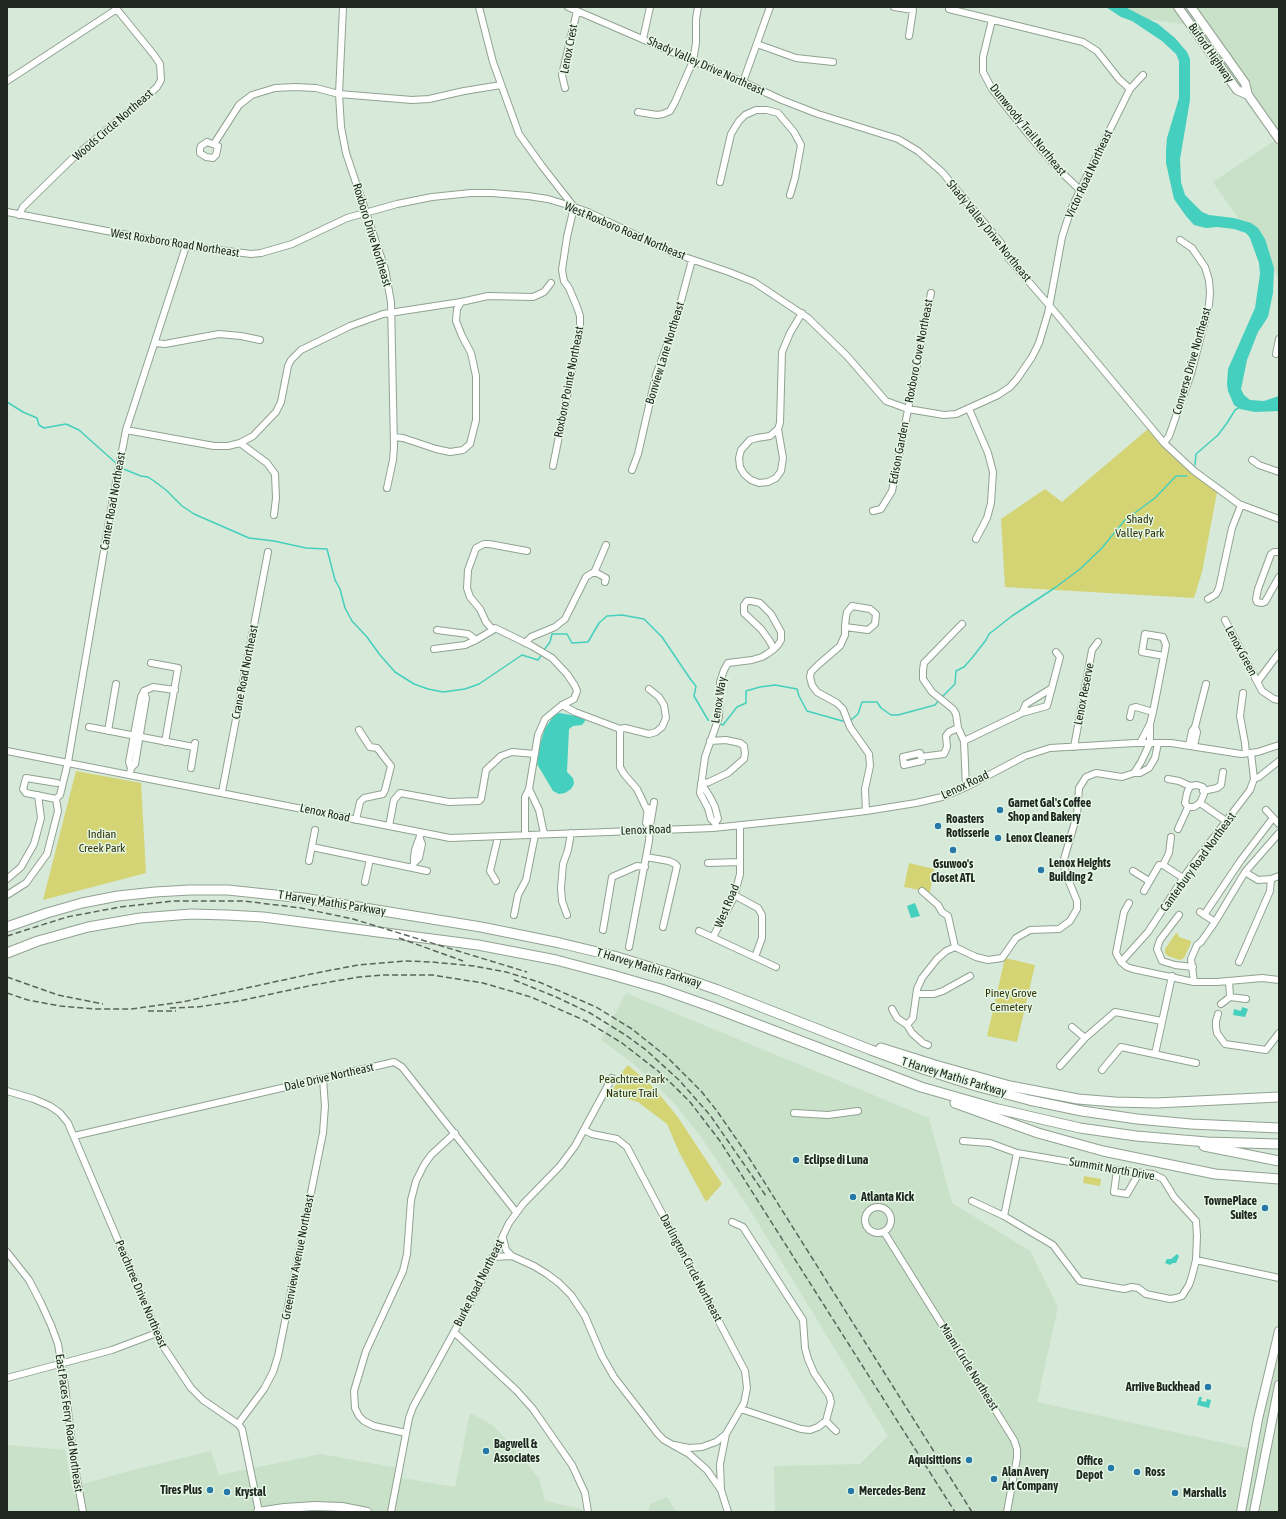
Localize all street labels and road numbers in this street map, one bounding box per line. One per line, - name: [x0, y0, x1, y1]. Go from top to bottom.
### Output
- street label: Buford Highway: [1185, 20, 1237, 86]
- street label: Lenox Crest: [557, 23, 581, 75]
- street label: Shady Valley Drive Northeast: [645, 34, 767, 98]
- street label: Dunwoody Trail Northeast: [987, 81, 1069, 179]
- street label: Woods Circle Northeast: [70, 86, 156, 164]
- street label: Victor Road Northeast: [1062, 127, 1116, 221]
- street label: Shady Valley Drive Northeast: [943, 177, 1035, 285]
- street label: Roxboro Drive Northeast: [349, 181, 395, 289]
- street label: West Roxboro Road Northeast: [562, 199, 688, 263]
- street label: West Roxboro Road Northeast: [110, 226, 240, 260]
- street label: Roxboro Cove Northeast: [902, 298, 936, 404]
- street label: Bonview Lane Northeast: [643, 300, 687, 406]
- street label: Converse Drive Northeast: [1170, 306, 1214, 416]
- street label: Roxboro Pointe Northeast: [551, 325, 587, 439]
- street label: Edison Garden: [886, 421, 912, 485]
- street label: Canter Road Northeast: [97, 451, 129, 551]
- street label: Crane Road Northeast: [229, 624, 261, 720]
- street label: Lenox Green: [1222, 624, 1260, 678]
- street label: Lenox Reserve: [1071, 662, 1097, 726]
- street label: Lenox Way: [708, 676, 730, 724]
- street label: Lenox Road: [939, 768, 991, 802]
- street label: Lenox Road: [299, 801, 351, 825]
- street label: Canterbury Road Northeast: [1157, 809, 1239, 915]
- street label: Lenox Road: [620, 822, 672, 838]
- street label: West Road: [711, 882, 743, 930]
- street label: T Harvey Mathis Parkway: [277, 887, 387, 919]
- street label: T Harvey Mathis Parkway: [595, 945, 703, 991]
- street label: T Harvey Mathis Parkway: [900, 1054, 1008, 1100]
- street label: Dale Drive Northeast: [283, 1060, 375, 1094]
- street label: Summit North Drive: [1068, 1154, 1156, 1184]
- street label: Greenview Avenue Northeast: [279, 1193, 317, 1321]
- street label: Darlington Circle Northeast: [657, 1212, 725, 1324]
- street label: Burke Road Northeast: [451, 1237, 507, 1329]
- street label: Peachtree Drive Northeast: [112, 1238, 170, 1350]
- street label: Miami Circle Northeast: [936, 1321, 1002, 1413]
- street label: East Paces Ferry Road Northeast: [52, 1353, 86, 1493]

